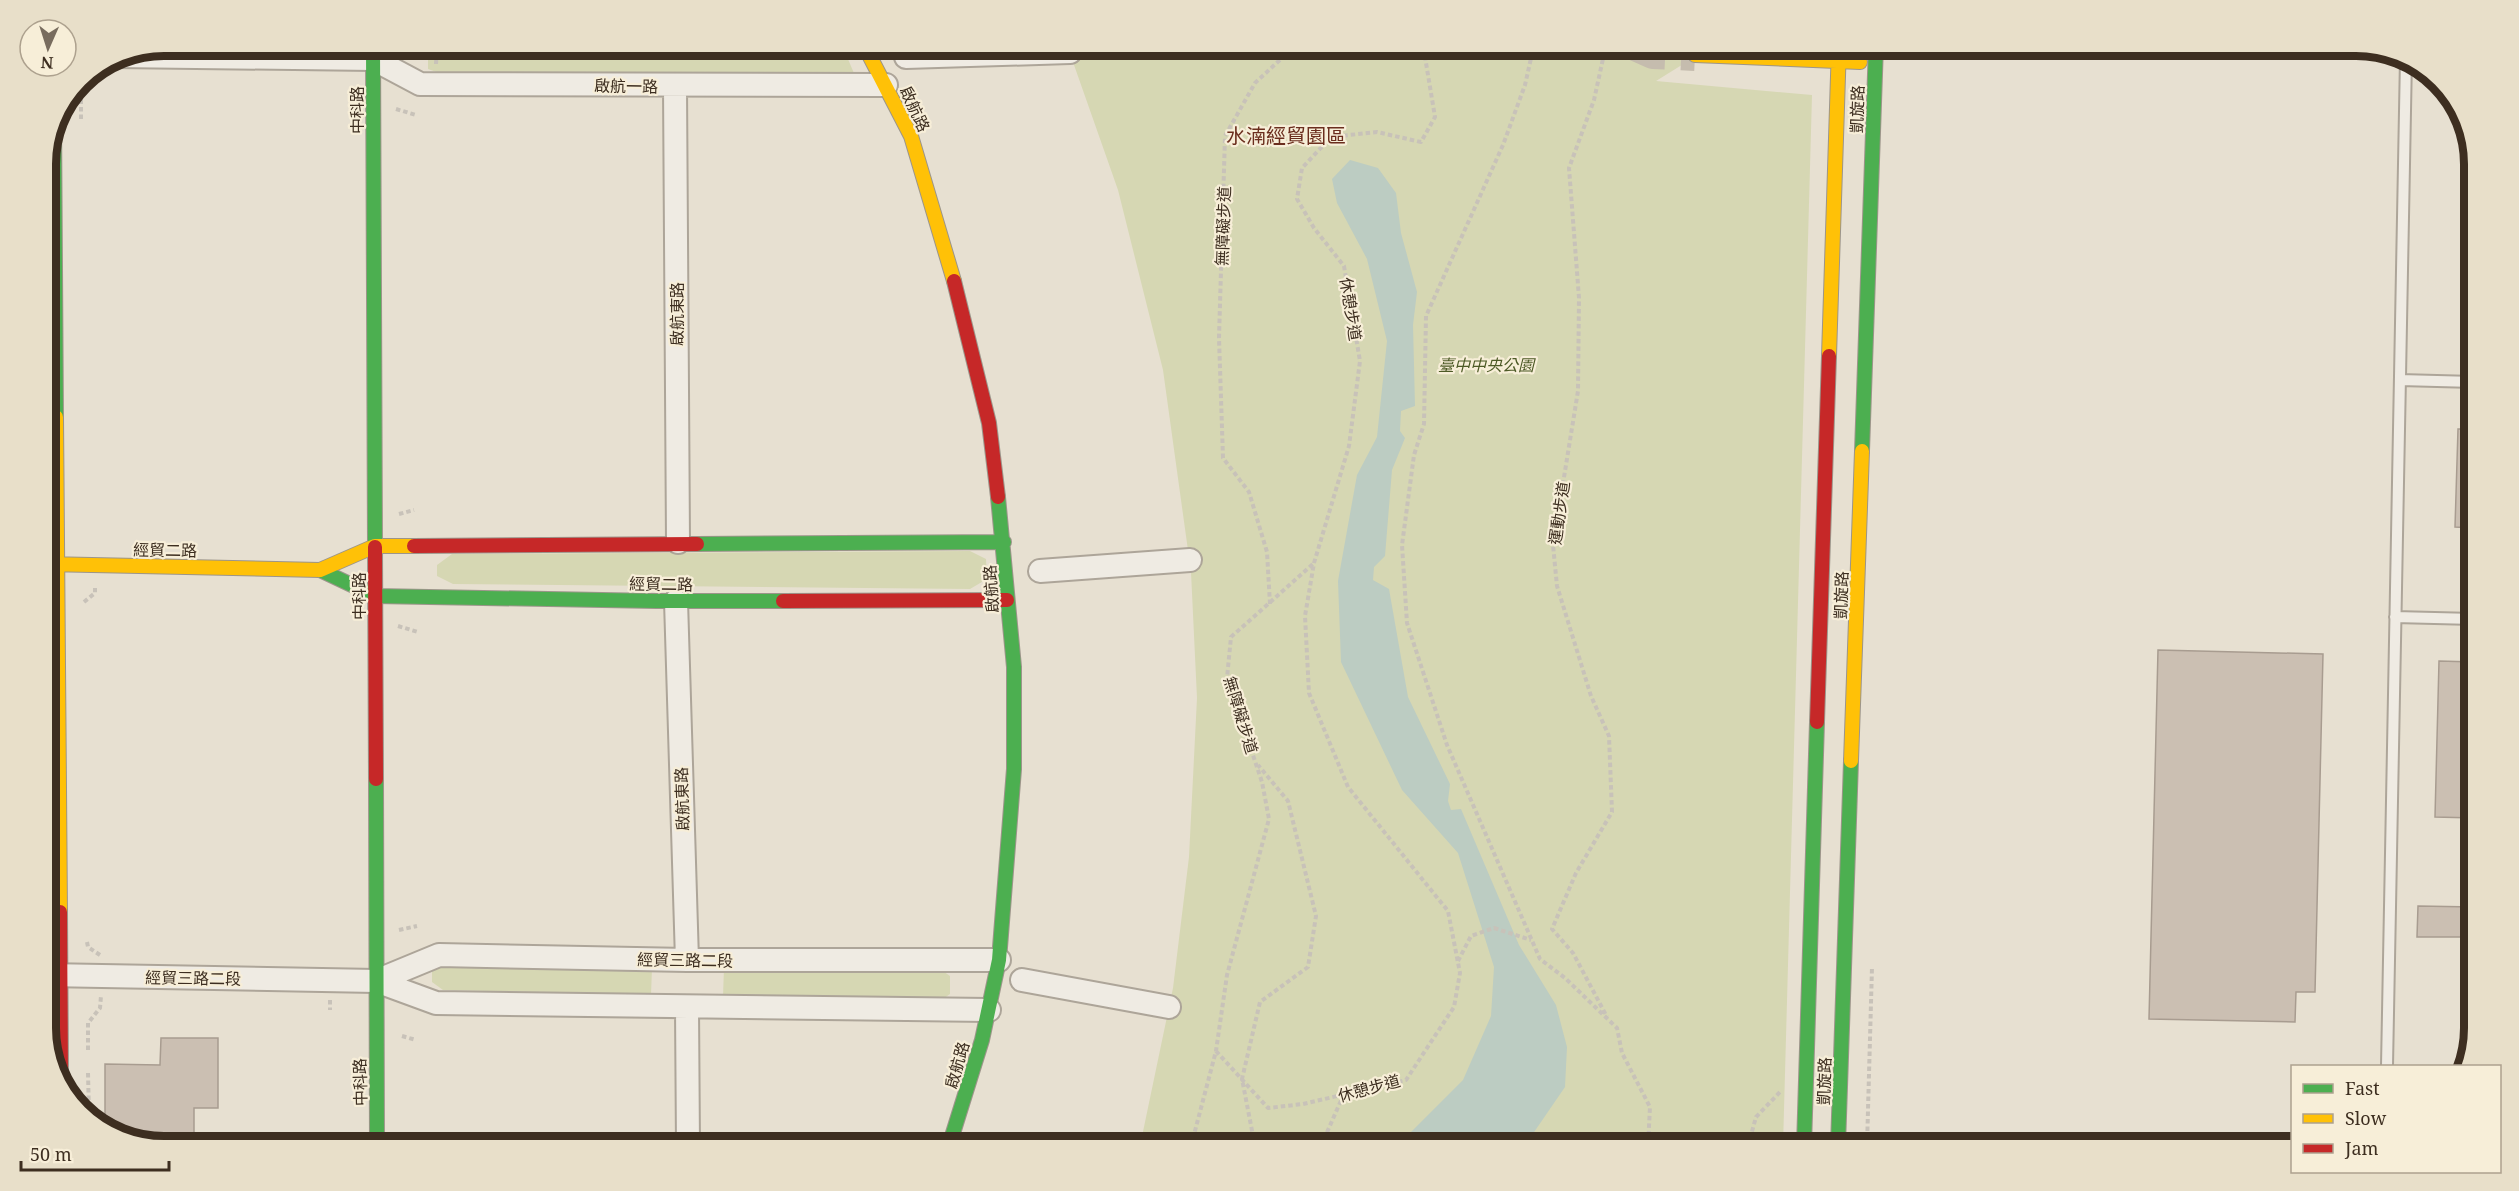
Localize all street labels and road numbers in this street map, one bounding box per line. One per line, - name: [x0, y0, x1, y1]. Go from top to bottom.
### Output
- street label: 啟航一路: [594, 74, 658, 98]
- street label: 啟航路: [895, 83, 935, 135]
- street label: 凱旋路: [1845, 85, 1869, 133]
- street label: 中科路: [346, 86, 368, 134]
- street label: 無障礙步道: [1211, 186, 1235, 266]
- street label: 休憩步道: [1335, 276, 1367, 342]
- street label: 啟航東路: [666, 282, 688, 346]
- street label: 運動步道: [1544, 480, 1574, 546]
- street label: 經貿二路: [133, 538, 197, 562]
- street label: 啟航路: [978, 564, 1004, 614]
- street label: 凱旋路: [1829, 571, 1853, 619]
- street label: 中科路: [348, 572, 370, 620]
- street label: 經貿二路: [629, 572, 693, 596]
- street label: 無障礙步道: [1219, 674, 1263, 756]
- street label: 啟航東路: [670, 767, 694, 831]
- street label: 經貿三路二段: [637, 948, 733, 972]
- street label: 經貿三路二段: [145, 966, 241, 990]
- street label: 啟航路: [940, 1039, 974, 1091]
- street label: 凱旋路: [1812, 1057, 1836, 1105]
- street label: 中科路: [349, 1058, 371, 1106]
- street label: 休憩步道: [1335, 1069, 1403, 1107]

